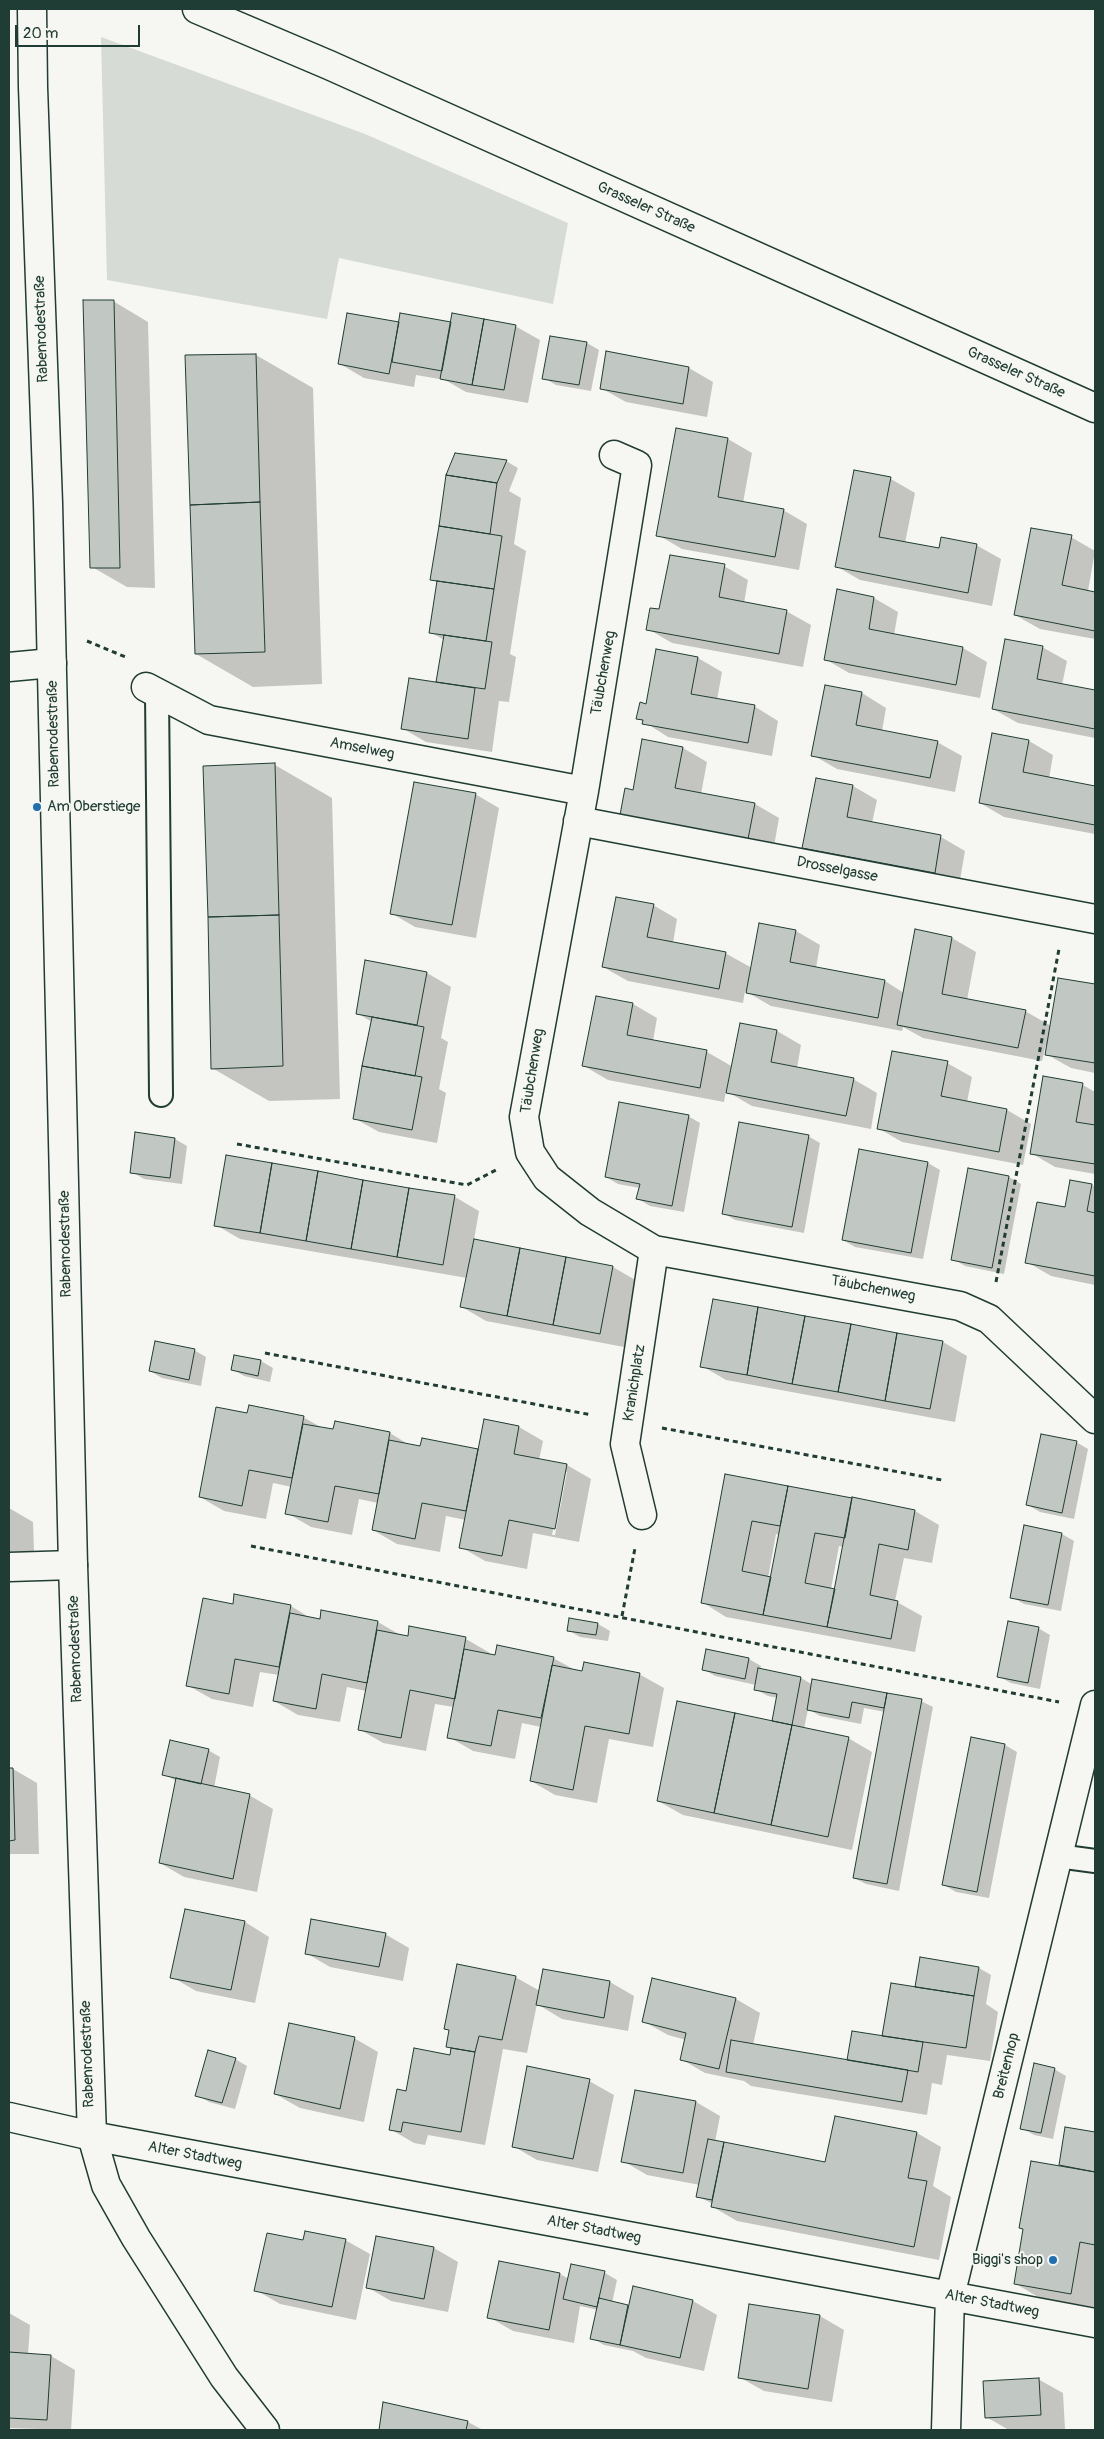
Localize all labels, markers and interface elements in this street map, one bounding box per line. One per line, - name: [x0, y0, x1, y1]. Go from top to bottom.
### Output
- scale bar: [18, 15, 142, 47]
- text: 20 m: [23, 24, 58, 43]
- street label: Grasseler Straße: [594, 178, 698, 238]
- street label: Rabenrodestraße: [31, 275, 53, 383]
- street label: Grasseler Straße: [964, 343, 1068, 403]
- street label: Täubchenweg: [588, 629, 620, 717]
- street label: Rabenrodestraße: [44, 680, 64, 788]
- street label: Amselweg: [328, 734, 396, 764]
- place label: Am Oberstiege: [47, 798, 140, 816]
- marker: Am Oberstiege: [31, 801, 43, 813]
- street label: Drosselgasse: [795, 853, 879, 887]
- street label: Täubchenweg: [517, 1027, 549, 1115]
- street label: Rabenrodestraße: [56, 1190, 76, 1298]
- street label: Täubchenweg: [829, 1272, 917, 1306]
- street label: Kranichplatz: [620, 1343, 650, 1423]
- street label: Rabenrodestraße: [65, 1595, 87, 1703]
- street label: Rabenrodestraße: [77, 2000, 99, 2108]
- street label: Breitenhop: [990, 2031, 1024, 2101]
- street label: Alter Stadtweg: [146, 2138, 244, 2174]
- street label: Alter Stadtweg: [545, 2212, 643, 2248]
- place label: Biggi's shop: [972, 2251, 1043, 2269]
- marker: Biggi's shop: [1047, 2254, 1059, 2266]
- street label: Alter Stadtweg: [943, 2286, 1041, 2322]

